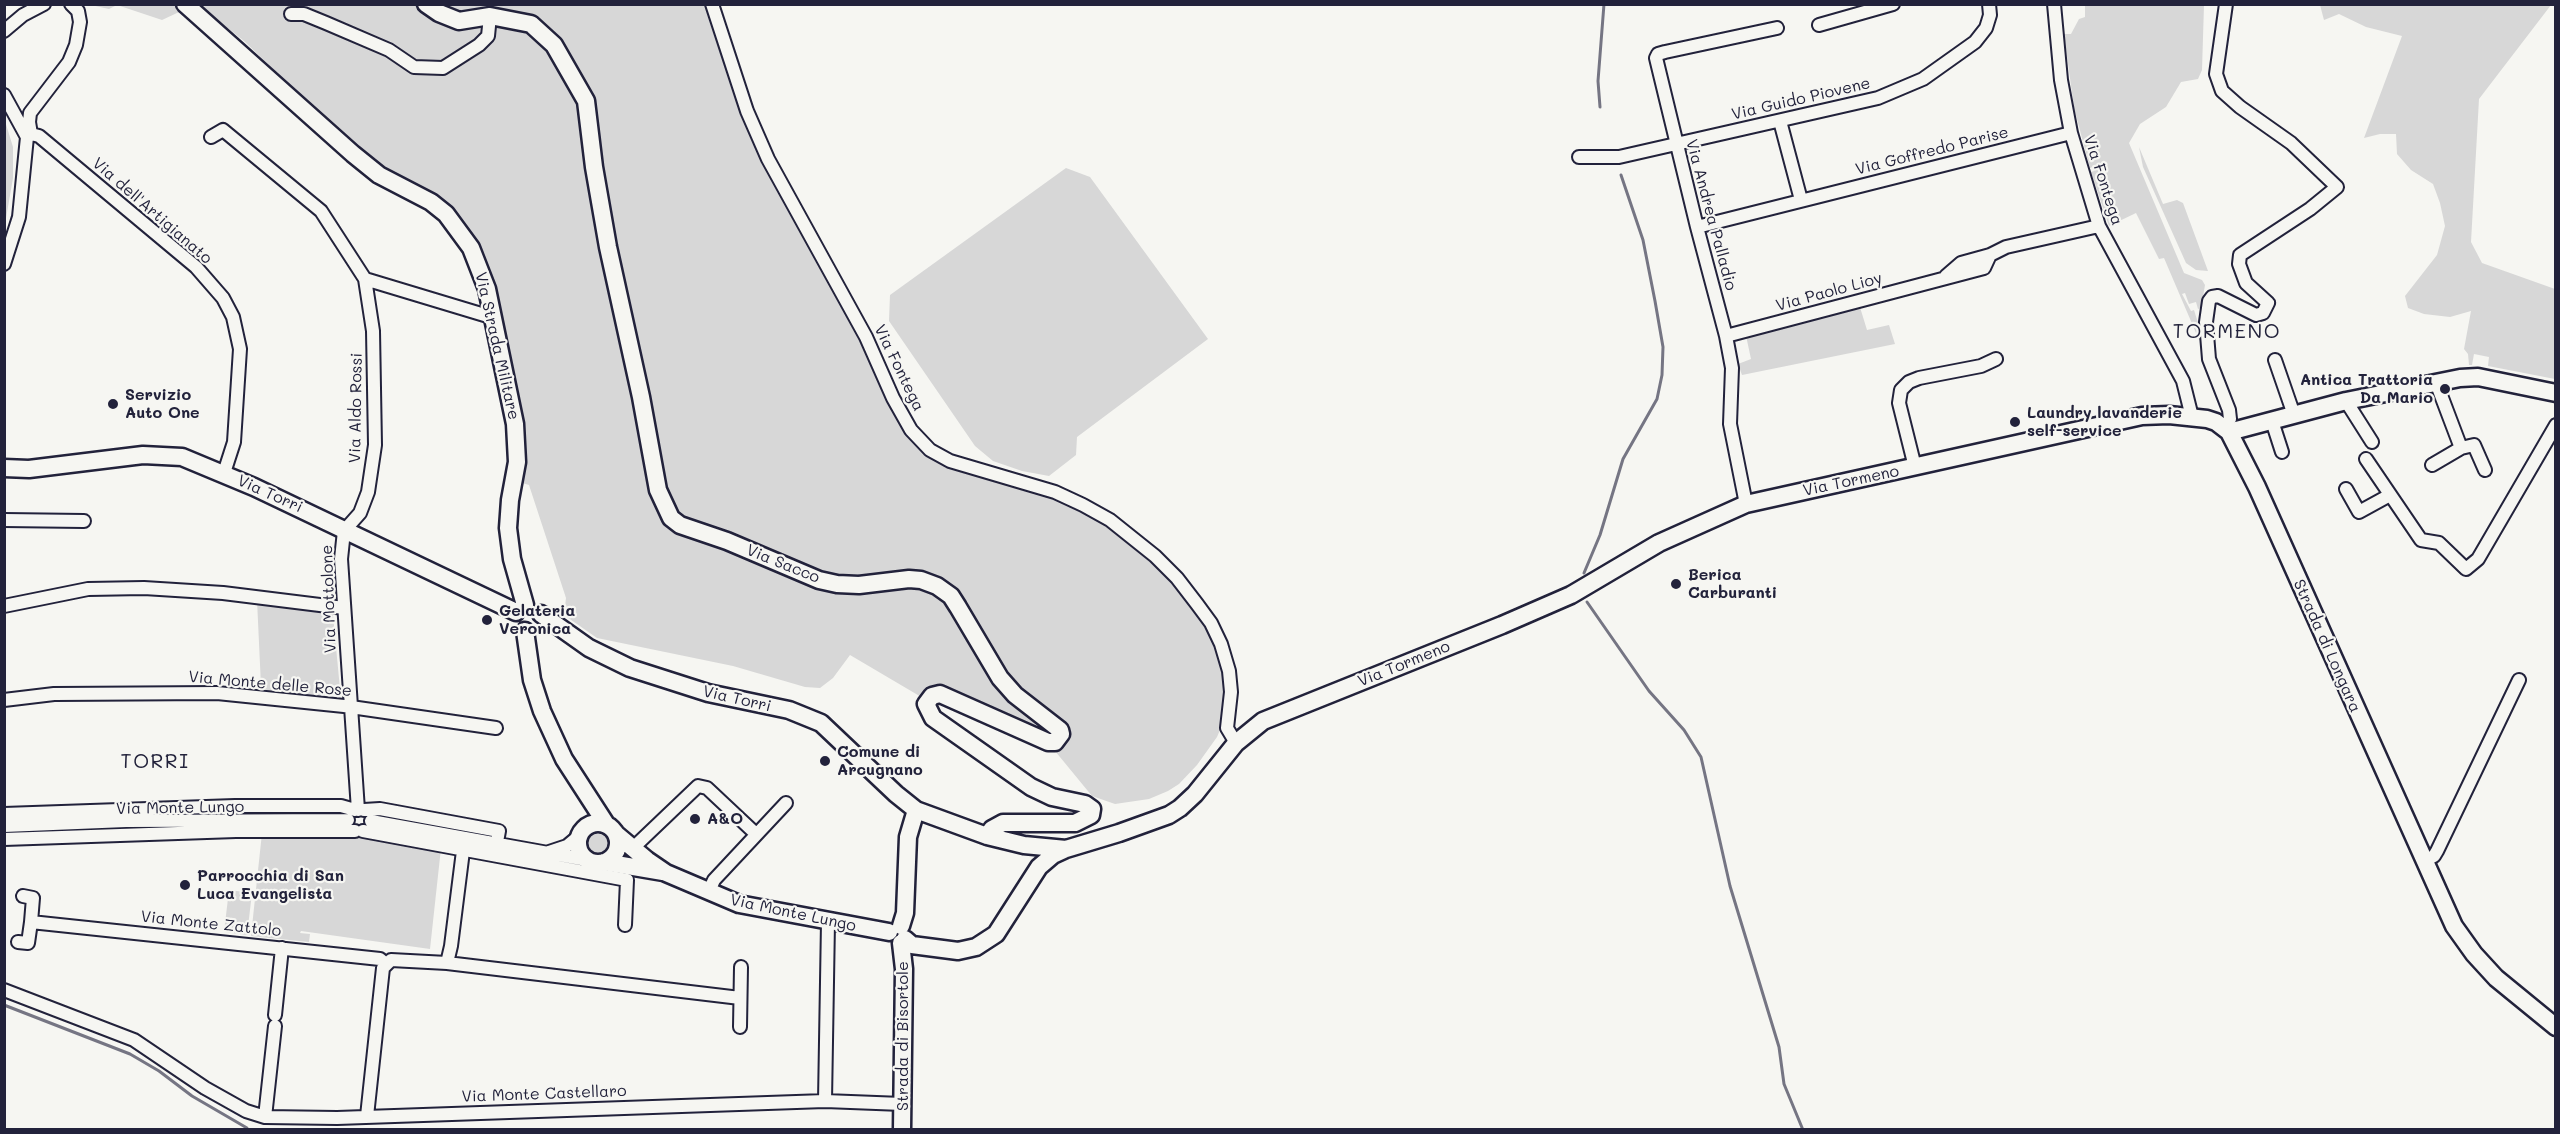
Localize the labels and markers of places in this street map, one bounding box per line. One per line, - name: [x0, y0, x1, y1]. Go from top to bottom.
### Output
- place label: Antica Trattoria Da Mario: [2300, 370, 2433, 408]
- marker: Antica Trattoria Da Mario: [2438, 382, 2452, 396]
- place label: Servizio Auto One: [125, 385, 200, 423]
- marker: Servizio Auto One: [106, 397, 120, 411]
- place label: Laundry lavanderie self-service: [2027, 403, 2182, 441]
- marker: Laundry lavanderie self-service: [2008, 415, 2022, 429]
- place label: Berica Carburanti: [1688, 565, 1777, 603]
- marker: Berica Carburanti: [1669, 577, 1683, 591]
- place label: Gelateria Veronica: [499, 601, 575, 639]
- marker: Gelateria Veronica: [480, 613, 494, 627]
- place label: Comune di Arcugnano: [837, 742, 923, 780]
- marker: Comune di Arcugnano: [818, 754, 832, 768]
- place label: A&O: [707, 809, 743, 829]
- marker: A&O: [688, 812, 702, 826]
- place label: Parrocchia di San Luca Evangelista: [197, 866, 344, 904]
- marker: Parrocchia di San Luca Evangelista: [178, 878, 192, 892]

